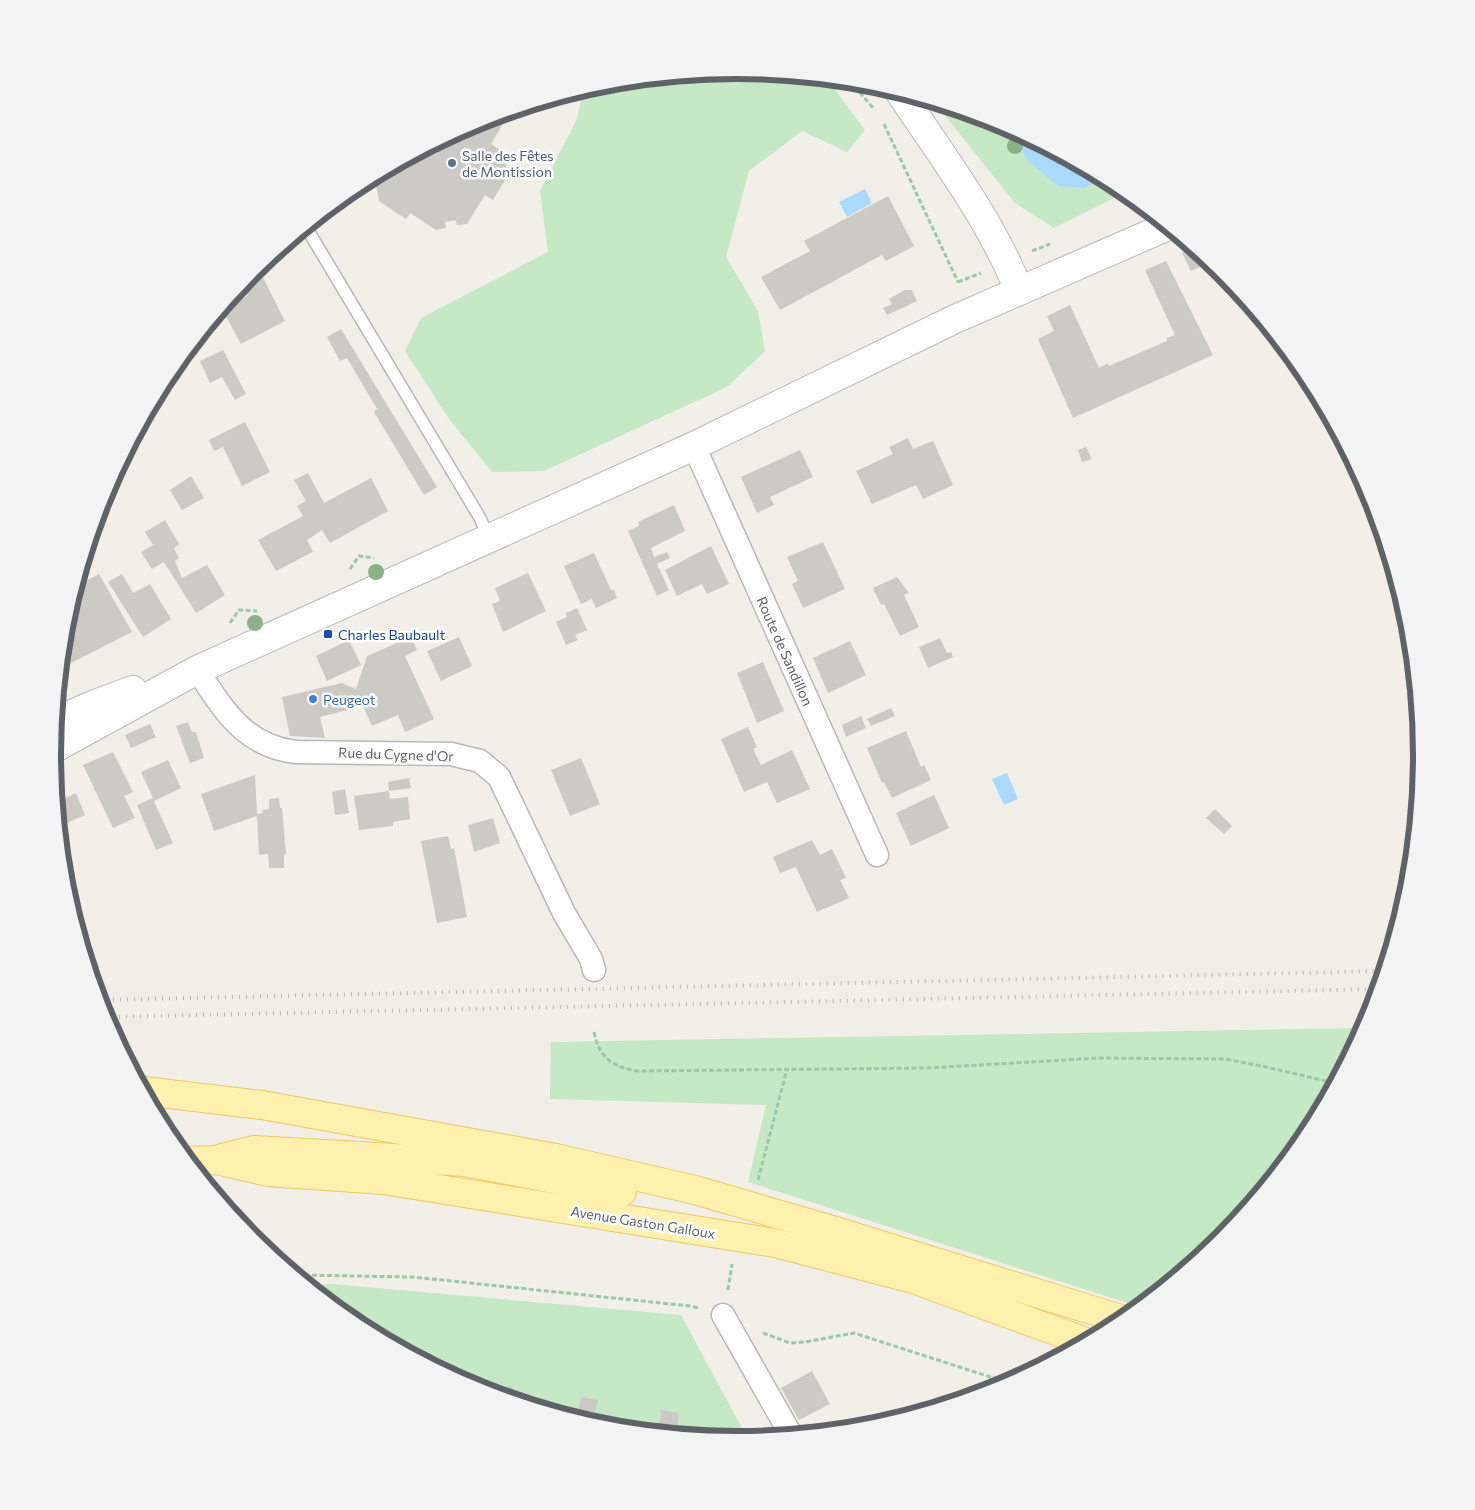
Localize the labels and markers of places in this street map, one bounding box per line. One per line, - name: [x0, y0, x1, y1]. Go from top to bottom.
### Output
- place label: Salle des Fêtes de Montission: [462, 147, 554, 180]
- marker: Salle des Fêtes de Montission: [446, 157, 458, 169]
- place label: Charles Baubault: [338, 626, 446, 643]
- marker: Charles Baubault: [322, 628, 334, 640]
- place label: Peugeot: [323, 691, 376, 708]
- marker: Peugeot: [307, 693, 319, 705]

